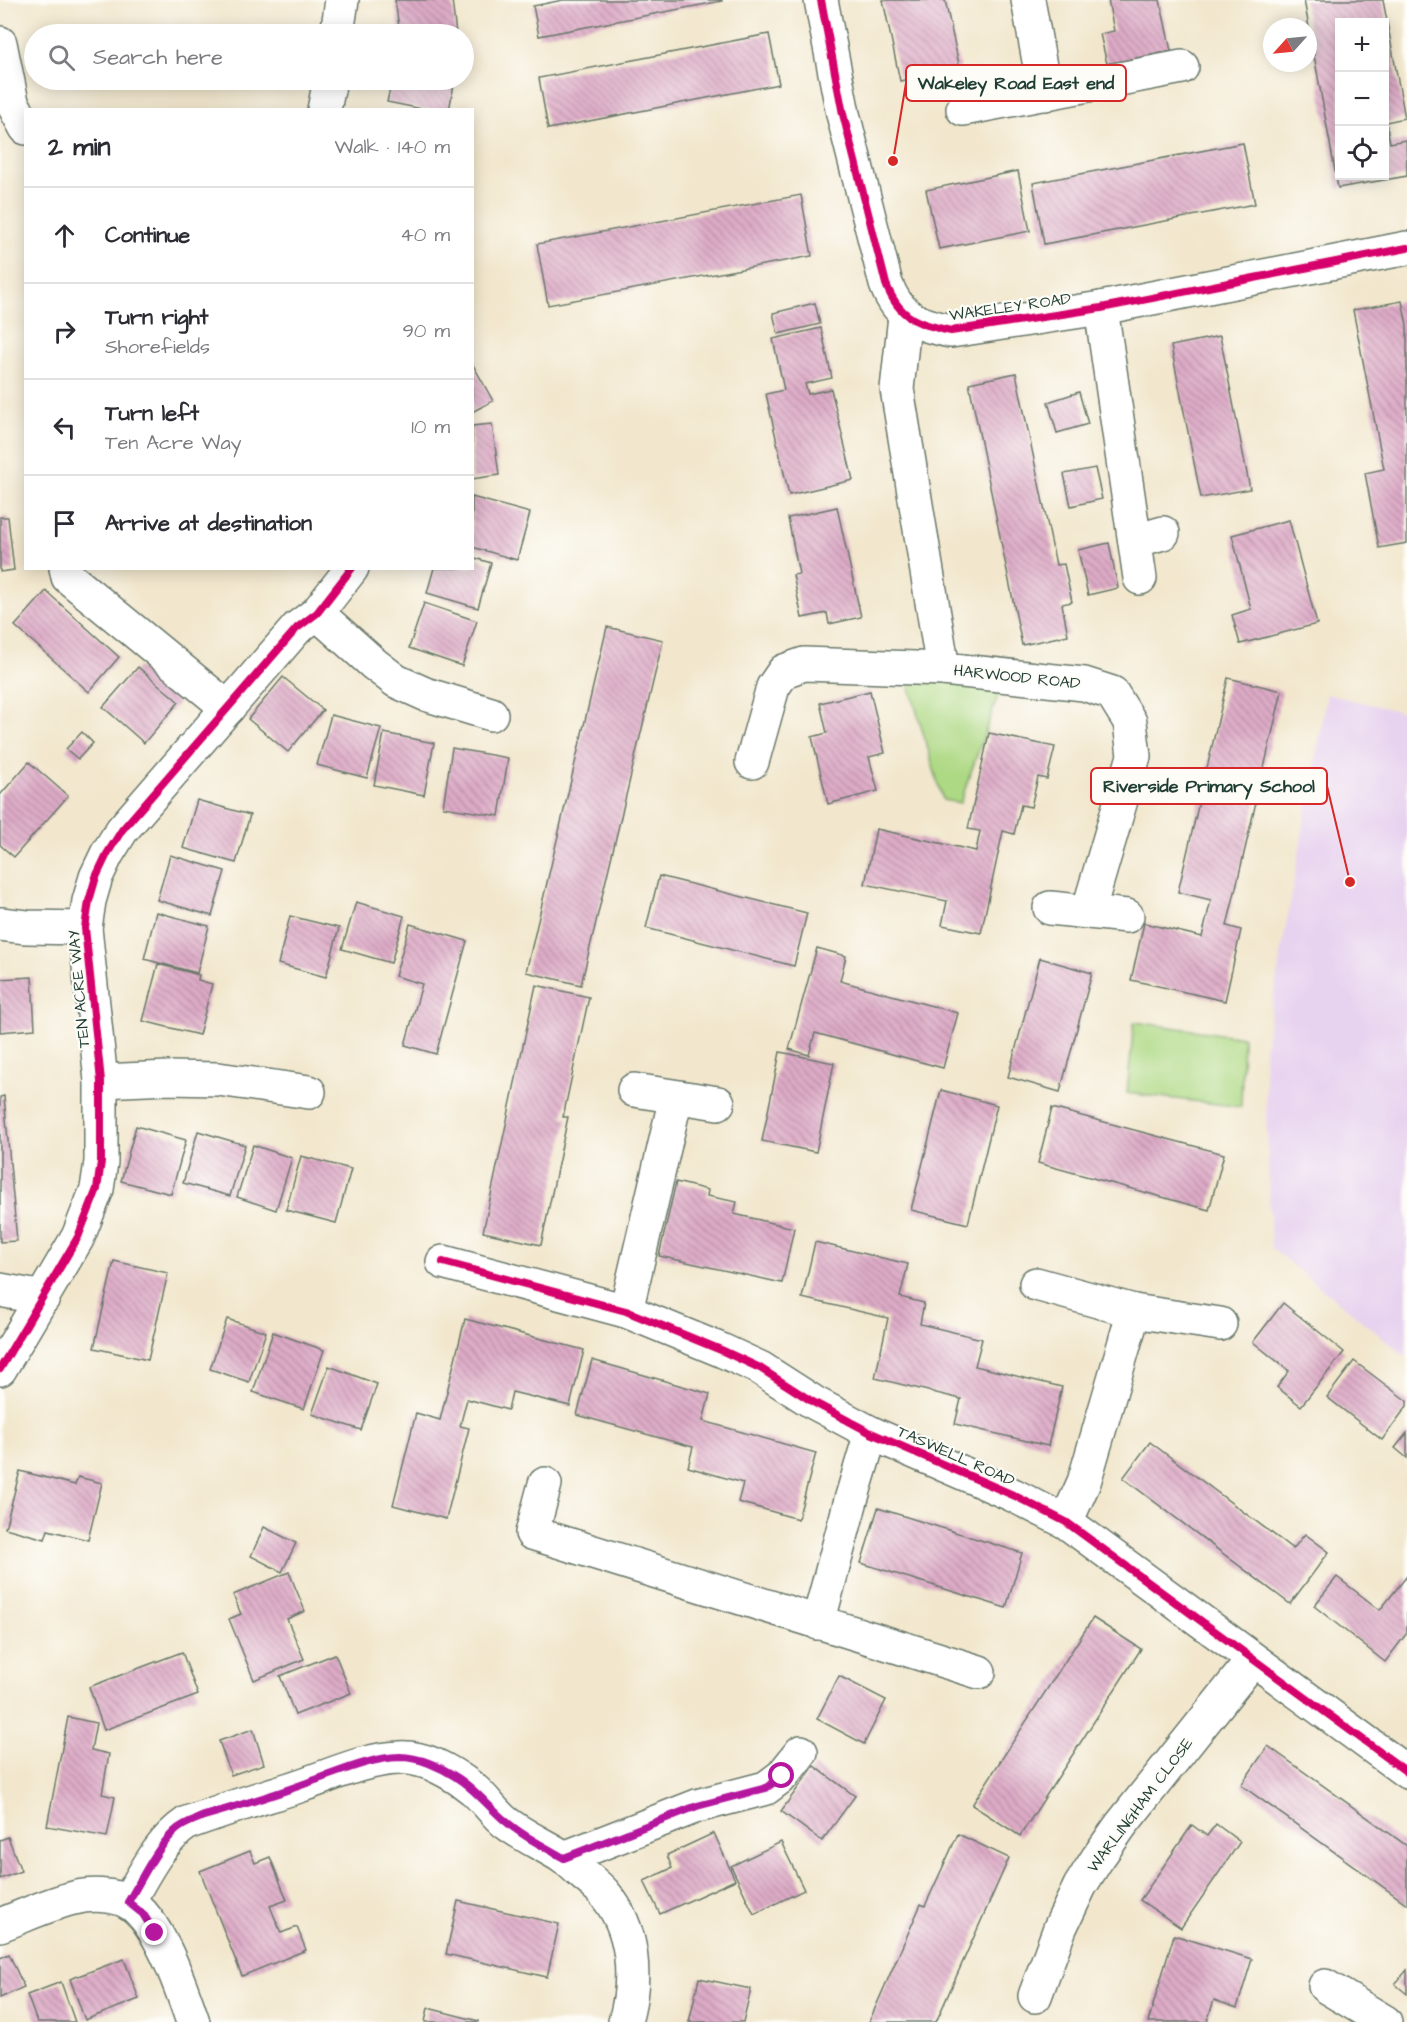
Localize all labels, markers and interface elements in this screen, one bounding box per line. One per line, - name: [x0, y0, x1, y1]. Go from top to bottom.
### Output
- north arrow: [1263, 18, 1317, 72]
- map controls: [1335, 18, 1389, 180]
- button: +: [1335, 18, 1389, 72]
- search box: [24, 24, 474, 90]
- icon: search: [45, 41, 78, 74]
- text: Search here: [93, 42, 223, 73]
- callout: Wakeley Road East end: [906, 65, 1126, 101]
- text: Wakeley Road East end: [917, 71, 1115, 97]
- button: −: [1335, 72, 1389, 126]
- button: locate: [1335, 126, 1389, 180]
- text: 2 min: [48, 129, 110, 165]
- text: Walk · 140 m: [334, 133, 450, 161]
- icon: ahead: [48, 219, 81, 252]
- text: Continue: [105, 220, 190, 251]
- text: 40 m: [400, 221, 450, 249]
- street label: WAKELEY ROAD: [948, 288, 1072, 326]
- text: Turn right: [105, 302, 208, 333]
- icon: right: [48, 315, 81, 348]
- text: 90 m: [402, 317, 450, 345]
- text: Shorefields: [105, 333, 210, 361]
- text: Turn left: [105, 398, 199, 429]
- icon: left: [48, 411, 81, 444]
- text: 10 m: [411, 413, 450, 441]
- text: Ten Acre Way: [105, 429, 242, 457]
- icon: arrive: [48, 507, 81, 540]
- text: Arrive at destination: [105, 508, 312, 539]
- street label: HARWOOD ROAD: [953, 659, 1081, 695]
- callout: Riverside Primary School: [1091, 768, 1327, 804]
- text: Riverside Primary School: [1103, 774, 1315, 800]
- street label: TEN ACRE WAY: [63, 929, 95, 1049]
- street label: TASWELL ROAD: [894, 1420, 1018, 1492]
- street label: WARLINGHAM CLOSE: [1082, 1733, 1198, 1877]
- route start: [768, 1762, 794, 1788]
- route end: [141, 1919, 167, 1945]

